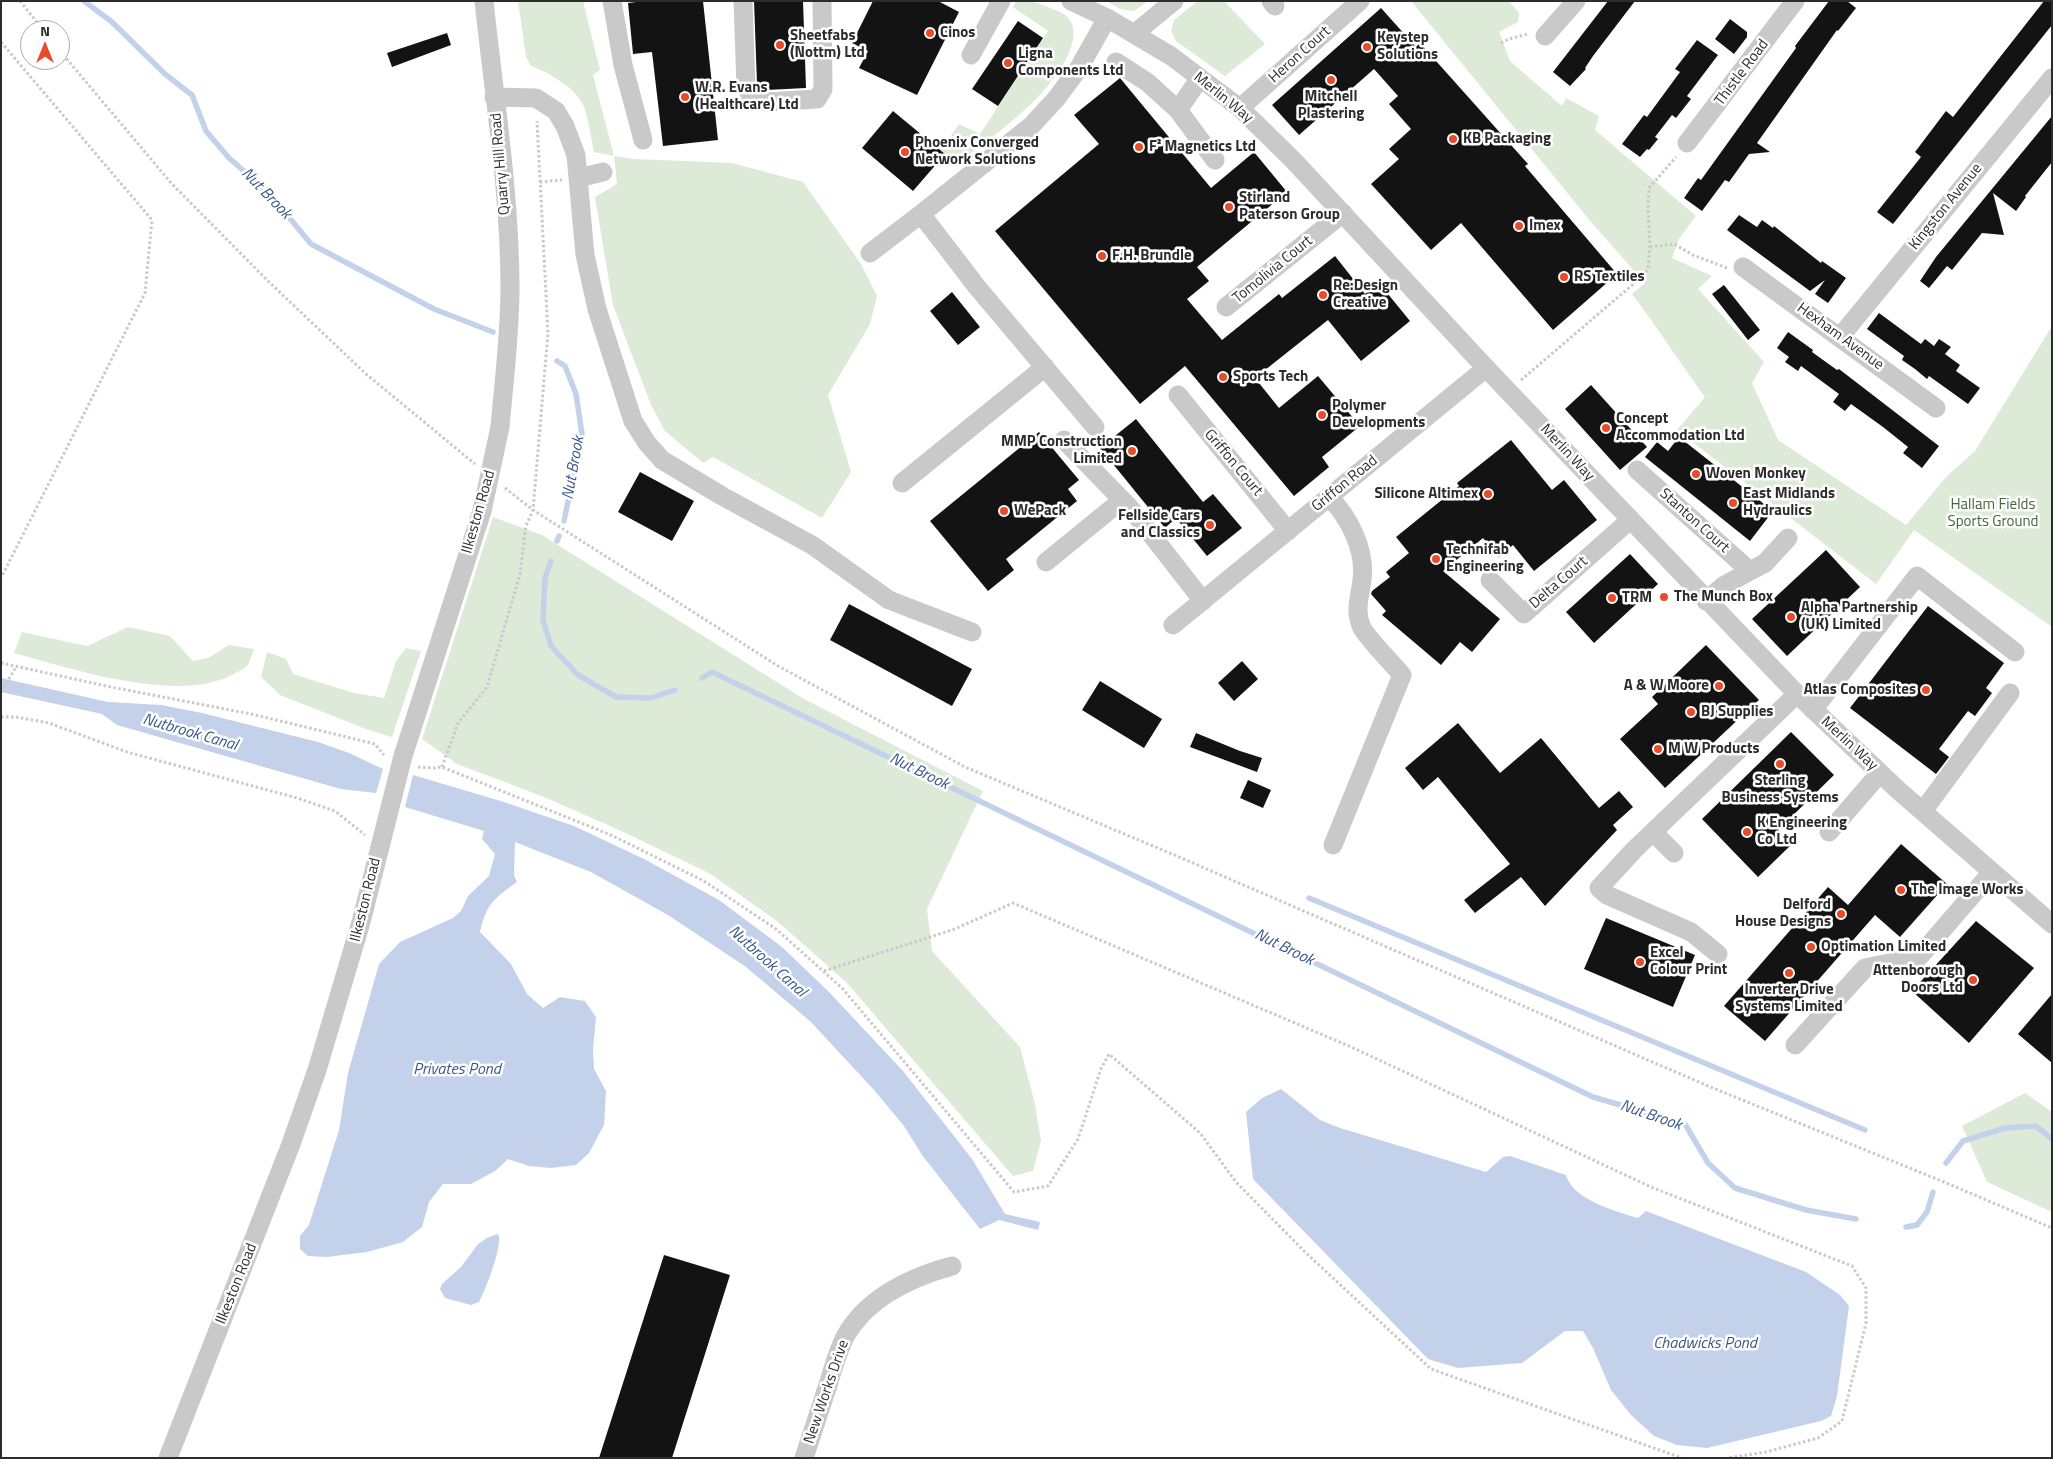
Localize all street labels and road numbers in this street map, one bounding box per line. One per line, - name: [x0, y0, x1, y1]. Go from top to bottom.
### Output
- street label: Heron Court: [1266, 23, 1334, 87]
- street label: Thistle Road: [1711, 36, 1773, 110]
- street label: Merlin Way: [1190, 69, 1256, 127]
- street label: Quarry Hill Road: [488, 112, 514, 216]
- street label: Kingston Avenue: [1906, 160, 1986, 254]
- street label: Tomolivia Court: [1230, 232, 1316, 308]
- street label: Hexham Avenue: [1793, 300, 1887, 374]
- street label: Merlin Way: [1536, 421, 1598, 485]
- street label: Griffon Court: [1200, 426, 1266, 500]
- street label: Griffon Road: [1309, 452, 1381, 516]
- street label: Ilkeston Road: [459, 468, 499, 556]
- street label: Stanton Court: [1655, 485, 1733, 557]
- street label: Delta Court: [1526, 553, 1592, 613]
- street label: Merlin Way: [1817, 713, 1881, 775]
- street label: Ilkeston Road: [347, 856, 385, 944]
- street label: Ilkeston Road: [213, 1241, 261, 1327]
- street label: New Works Drive: [801, 1338, 853, 1446]

